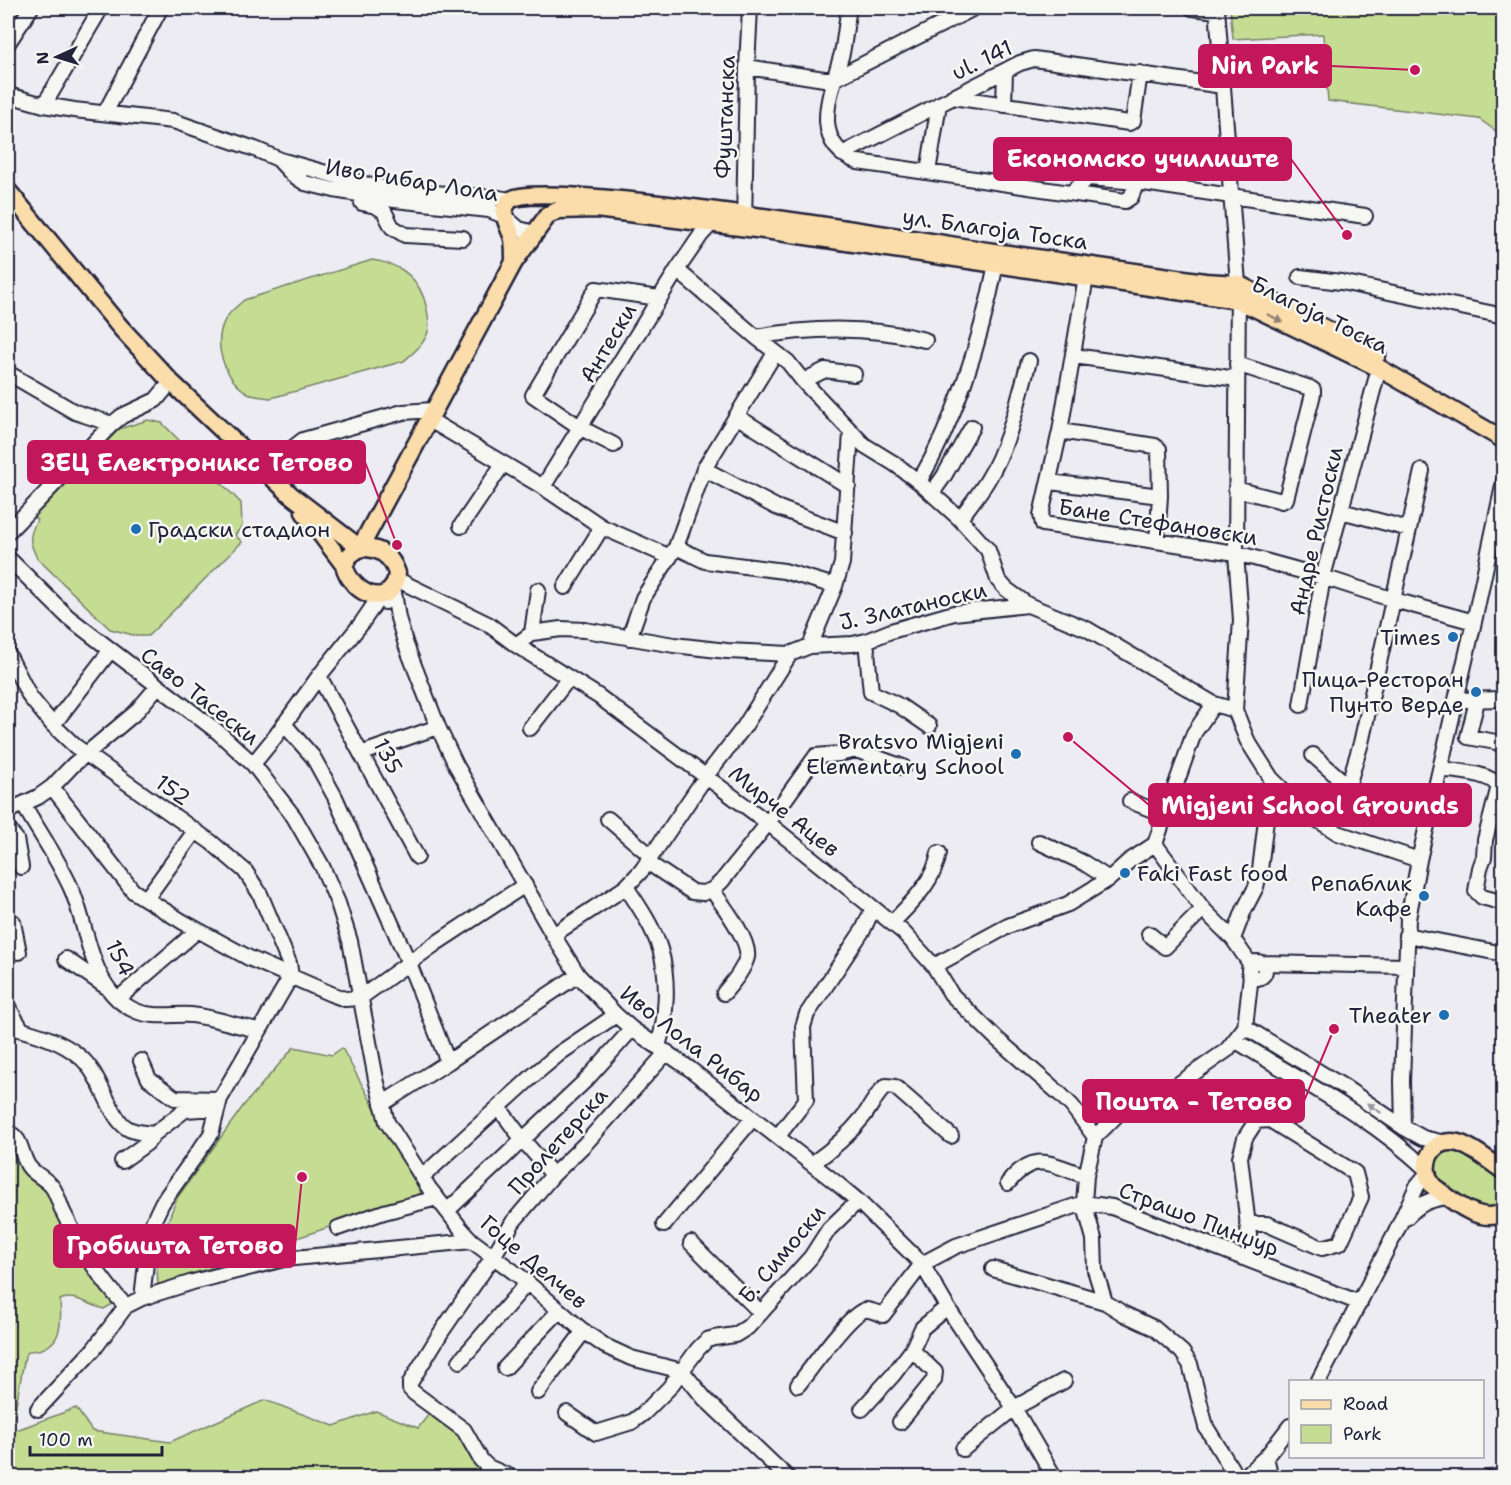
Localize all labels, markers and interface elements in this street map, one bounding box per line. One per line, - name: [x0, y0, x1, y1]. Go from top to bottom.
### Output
- north arrow: [27, 27, 87, 87]
- street label: ul. 141: [947, 33, 1017, 87]
- callout: Nin Park: [1199, 45, 1331, 87]
- text: Nin Park: [1211, 50, 1319, 82]
- text: N: [32, 51, 53, 65]
- street label: Фуштанска: [708, 54, 742, 179]
- callout: Економско училиште: [994, 138, 1291, 180]
- text: Економско училиште: [1006, 143, 1280, 175]
- street label: Иво Рибар Лола: [323, 152, 501, 208]
- street label: ул. Благоја Тоска: [900, 202, 1090, 256]
- street label: Благоја Тоска: [1247, 269, 1394, 361]
- street label: Антески: [573, 298, 643, 388]
- one-way arrow: [1267, 313, 1284, 323]
- callout: ЗЕЦ Електроникс Тетово: [28, 441, 365, 483]
- street label: Андре Ристоски: [1283, 444, 1349, 618]
- text: ЗЕЦ Електроникс Тетово: [41, 447, 353, 479]
- street label: Бане Стефановски: [1056, 492, 1260, 552]
- place label: Градски стадион: [148, 515, 330, 544]
- marker: Градски стадион: [129, 522, 143, 536]
- street label: Ј. Златаноски: [836, 575, 990, 637]
- place label: Times: [1380, 623, 1441, 652]
- marker: Times: [1446, 630, 1460, 644]
- street label: Саво Тасески: [135, 640, 265, 752]
- place label: Пица-Ресторан Пунто Верде: [1302, 665, 1464, 719]
- marker: Пица-Ресторан Пунто Верде: [1469, 685, 1483, 699]
- place label: Bratsvo Migjeni Elementary School: [806, 727, 1004, 781]
- street label: 135: [367, 733, 409, 779]
- marker: Bratsvo Migjeni Elementary School: [1009, 747, 1023, 761]
- street label: Мирче Ацев: [723, 759, 845, 863]
- street label: 152: [150, 768, 196, 812]
- callout: Migjeni School Grounds: [1149, 784, 1471, 826]
- text: Migjeni School Grounds: [1161, 790, 1459, 822]
- place label: Faki Fast food: [1137, 859, 1288, 888]
- marker: Faki Fast food: [1118, 866, 1132, 880]
- place label: Репаблик Кафе: [1310, 869, 1412, 923]
- marker: Репаблик Кафе: [1417, 889, 1431, 903]
- street label: 154: [99, 935, 141, 981]
- street label: Иво Лола Рибар: [614, 979, 770, 1109]
- place label: Theater: [1349, 1001, 1432, 1030]
- marker: Theater: [1437, 1008, 1451, 1022]
- callout: Пошта - Тетово: [1083, 1080, 1304, 1122]
- street label: Пролетерска: [502, 1081, 614, 1201]
- text: Пошта - Тетово: [1096, 1086, 1292, 1118]
- one-way arrow: [1367, 1102, 1383, 1114]
- street label: Страшо Пинџур: [1115, 1175, 1283, 1263]
- street label: Б. Симоски: [732, 1198, 832, 1310]
- street label: Гоце Делчев: [474, 1209, 594, 1315]
- callout: Гробишта Тетово: [54, 1225, 295, 1267]
- text: Гробишта Тетово: [66, 1230, 284, 1262]
- legend: [1289, 1380, 1484, 1458]
- text: Road: [1343, 1392, 1388, 1416]
- scale bar: [30, 1419, 162, 1457]
- text: Park: [1343, 1422, 1382, 1446]
- text: 100 m: [39, 1428, 93, 1452]

